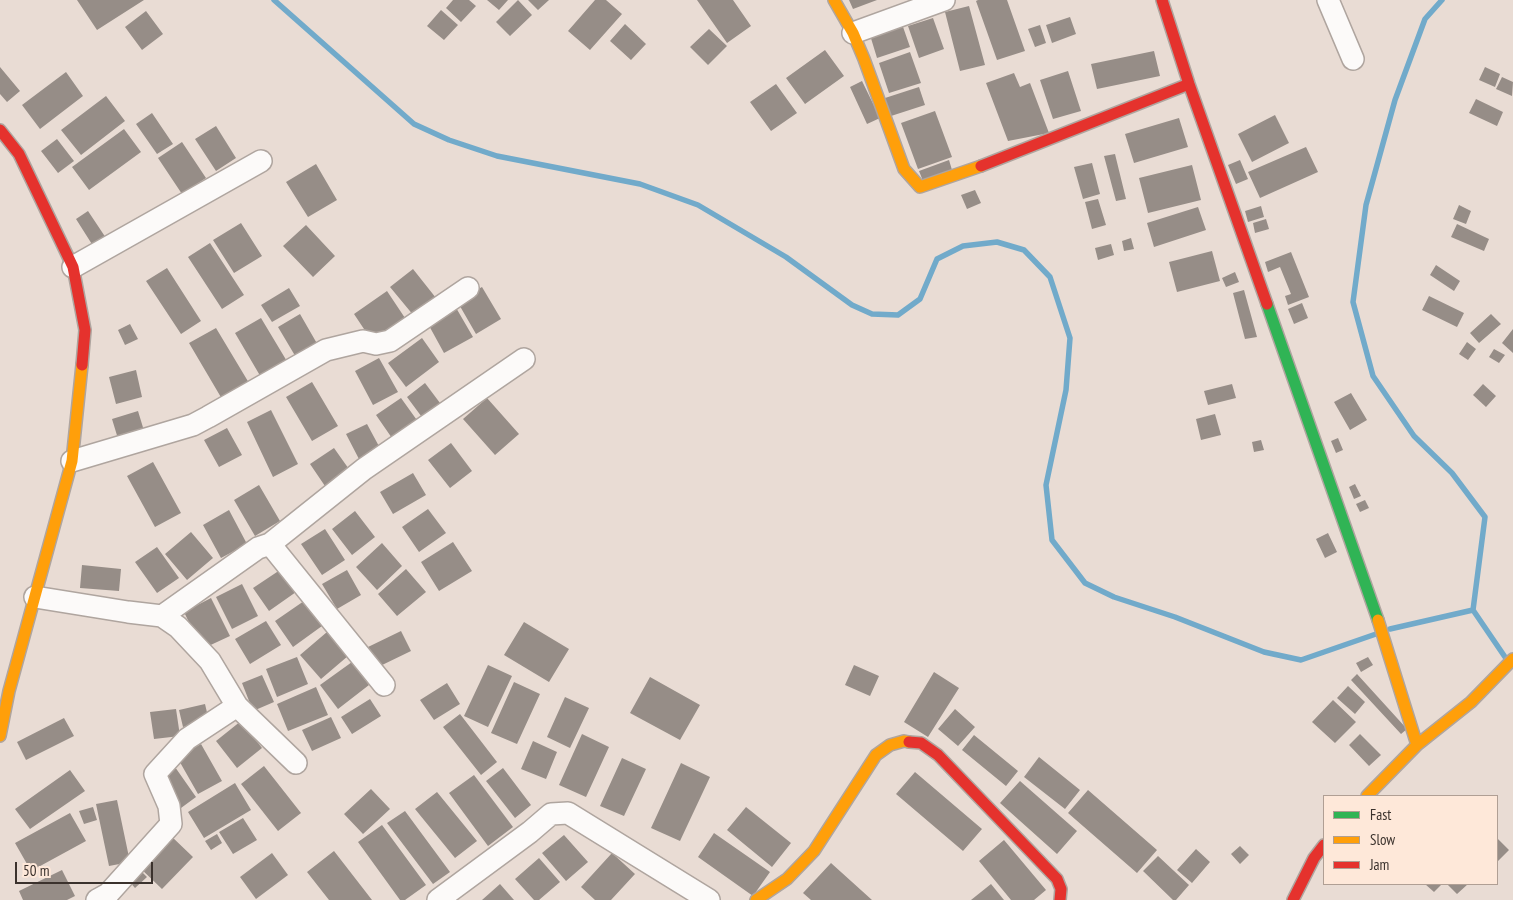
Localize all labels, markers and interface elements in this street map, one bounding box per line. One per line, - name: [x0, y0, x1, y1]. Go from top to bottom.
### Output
- legend: [1323, 795, 1498, 885]
- text: Fast: [1370, 805, 1391, 824]
- text: Slow: [1370, 830, 1395, 849]
- scale bar: [18, 852, 155, 884]
- text: Jam: [1370, 855, 1389, 874]
- text: 50 m: [23, 861, 49, 880]

